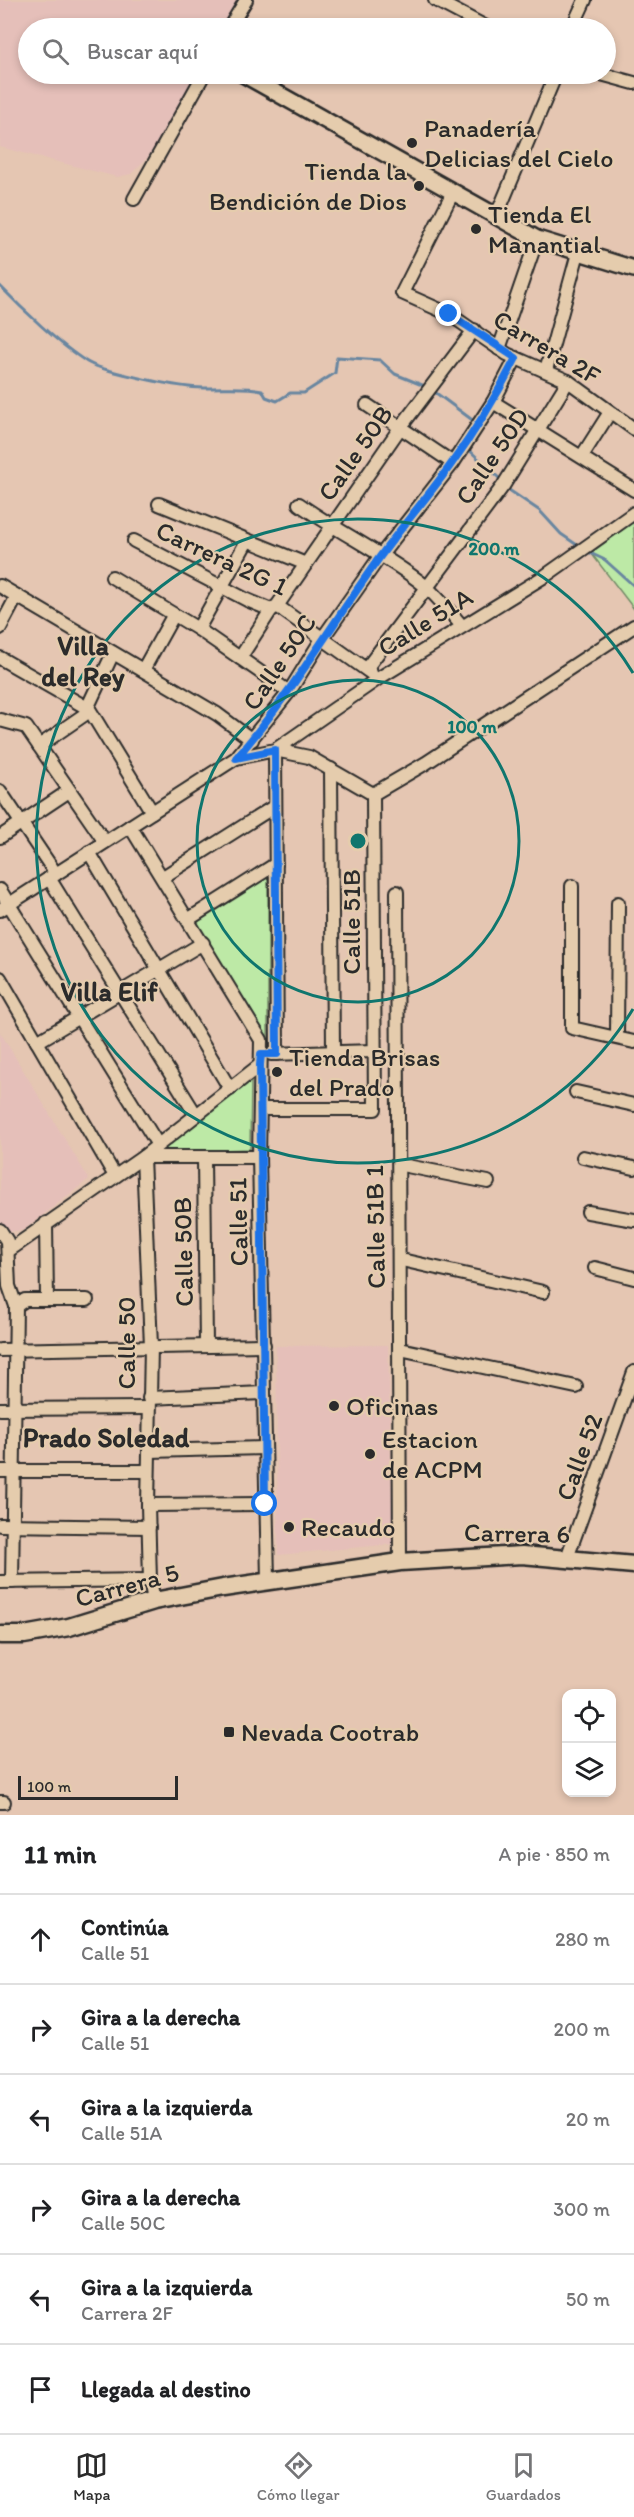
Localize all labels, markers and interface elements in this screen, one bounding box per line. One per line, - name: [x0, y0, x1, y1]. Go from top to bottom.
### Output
- search box: [18, 18, 616, 84]
- icon: search: [39, 35, 72, 68]
- text: Buscar aquí: [87, 38, 198, 65]
- place label: Panadería Delicias del Cielo: [424, 112, 613, 174]
- marker: Panadería Delicias del Cielo: [405, 136, 419, 150]
- place label: Tienda la Bendición de Dios: [209, 155, 407, 217]
- marker: Tienda la Bendición de Dios: [412, 179, 426, 193]
- place label: Tienda El Manantial: [488, 198, 601, 260]
- marker: Tienda El Manantial: [469, 222, 483, 236]
- route end: [435, 300, 461, 326]
- street label: Carrera 2F: [488, 303, 607, 392]
- street label: Calle 50B: [310, 399, 400, 507]
- street label: Calle 50D: [448, 401, 536, 511]
- street label: Carrera 2G 1: [151, 514, 293, 602]
- text: 200 m: [469, 538, 520, 560]
- street label: Calle 51A: [372, 580, 479, 664]
- street label: Calle 50C: [235, 608, 323, 716]
- district label: Villa del Rey: [41, 629, 125, 693]
- text: 100 m: [447, 716, 498, 738]
- centre of rings: [348, 831, 368, 851]
- street label: Calle 51B: [335, 869, 367, 975]
- district label: Villa Elif: [60, 975, 158, 1008]
- place label: Tienda Brisas del Prado: [289, 1041, 440, 1103]
- marker: Tienda Brisas del Prado: [270, 1065, 284, 1079]
- street label: Calle 51B 1: [358, 1165, 392, 1289]
- street label: Calle 51: [221, 1177, 255, 1267]
- street label: Calle 50B: [166, 1197, 200, 1307]
- street label: Calle 50: [110, 1297, 142, 1389]
- place label: Oficinas: [346, 1390, 439, 1422]
- marker: Oficinas: [327, 1399, 341, 1413]
- street label: Calle 52: [548, 1409, 610, 1505]
- district label: Prado Soledad: [23, 1421, 190, 1454]
- place label: Estacion de ACPM: [382, 1423, 483, 1485]
- marker: Estacion de ACPM: [363, 1447, 377, 1461]
- route start: [251, 1490, 277, 1516]
- place label: Recaudo: [301, 1511, 396, 1543]
- street label: Carrera 6: [464, 1516, 570, 1550]
- marker: Recaudo: [282, 1520, 296, 1534]
- street label: Carrera 5: [72, 1556, 182, 1614]
- map controls: [562, 1689, 616, 1797]
- button: locate: [562, 1689, 616, 1743]
- place label: Nevada Cootrab: [241, 1716, 419, 1748]
- marker: Nevada Cootrab: [222, 1725, 236, 1739]
- button: layers: [562, 1743, 616, 1797]
- scale bar: [18, 1773, 178, 1800]
- text: 100 m: [27, 1777, 71, 1796]
- text: 11 min: [24, 1838, 96, 1870]
- text: A pie · 850 m: [499, 1842, 610, 1866]
- text: Continúa: [81, 1914, 169, 1941]
- icon: ahead: [24, 1923, 57, 1956]
- text: 280 m: [555, 1927, 610, 1951]
- text: Calle 51: [81, 1941, 149, 1965]
- text: Gira a la derecha: [81, 2004, 240, 2031]
- icon: right: [24, 2013, 57, 2046]
- text: 200 m: [554, 2017, 610, 2041]
- text: Calle 51: [81, 2031, 149, 2055]
- text: Gira a la izquierda: [81, 2094, 252, 2121]
- icon: left: [24, 2103, 57, 2136]
- text: 20 m: [566, 2107, 610, 2131]
- text: Calle 51A: [81, 2121, 162, 2145]
- text: Gira a la derecha: [81, 2184, 240, 2211]
- icon: right: [24, 2193, 57, 2226]
- text: 300 m: [553, 2197, 610, 2221]
- text: Calle 50C: [81, 2211, 165, 2235]
- text: Gira a la izquierda: [81, 2274, 252, 2301]
- icon: left: [24, 2283, 57, 2316]
- text: 50 m: [566, 2287, 610, 2311]
- text: Carrera 2F: [81, 2301, 173, 2325]
- icon: arrive: [24, 2373, 57, 2406]
- text: Llegada al destino: [81, 2376, 251, 2403]
- tab: Mapa: [73, 2449, 110, 2504]
- tab: Cómo llegar: [257, 2449, 340, 2504]
- tab: Guardados: [486, 2449, 561, 2504]

